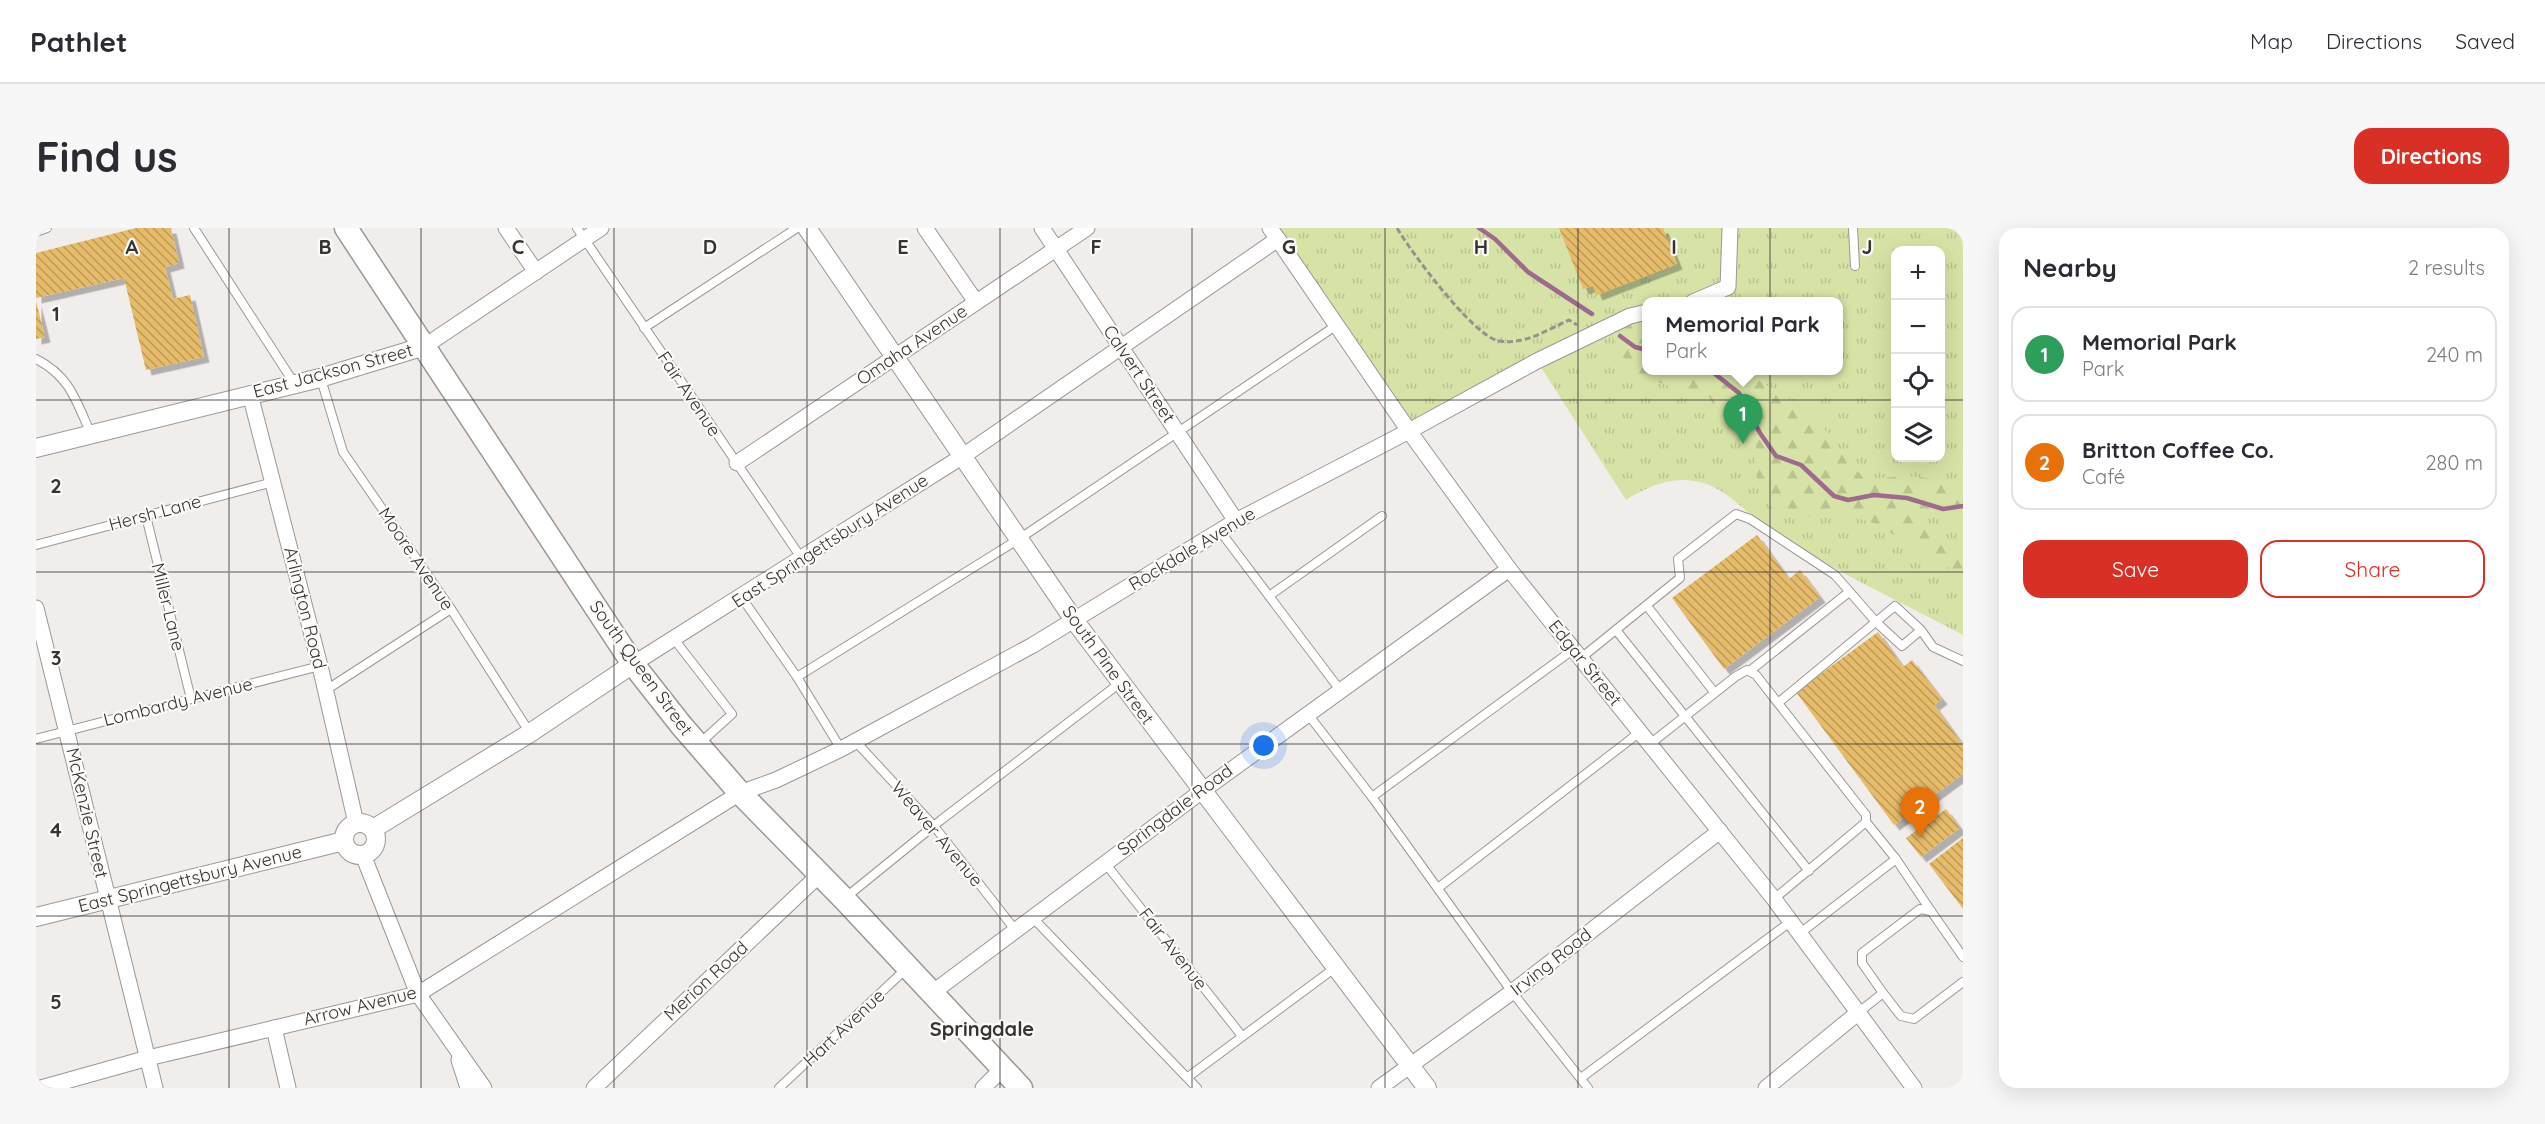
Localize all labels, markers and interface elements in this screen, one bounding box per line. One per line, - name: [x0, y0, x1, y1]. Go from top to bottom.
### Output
- text: Pathlet: [30, 24, 127, 59]
- text: Map: [2250, 28, 2293, 54]
- text: Directions: [2326, 28, 2422, 54]
- text: Saved: [2455, 28, 2515, 54]
- button: Directions: [2354, 128, 2509, 184]
- text: Find us: [36, 130, 178, 183]
- text: A: [126, 234, 139, 259]
- text: B: [318, 234, 332, 259]
- text: C: [512, 234, 525, 259]
- text: D: [703, 234, 717, 259]
- text: E: [897, 234, 909, 259]
- text: F: [1090, 234, 1102, 259]
- text: G: [1282, 234, 1296, 259]
- text: H: [1474, 234, 1488, 259]
- text: I: [1671, 234, 1677, 259]
- text: J: [1861, 234, 1873, 259]
- map controls: [1891, 246, 1945, 462]
- button: +: [1891, 246, 1945, 300]
- text: Nearby: [2023, 251, 2117, 284]
- text: 2 results: [2408, 255, 2485, 280]
- popup: [1642, 297, 1843, 375]
- street label: Omaha Avenue: [852, 299, 972, 390]
- button: −: [1891, 300, 1945, 354]
- text: 1: [52, 301, 60, 326]
- text: Memorial Park: [1665, 310, 1820, 338]
- street label: Calvert Street: [1098, 320, 1181, 427]
- text: Memorial Park: [2082, 328, 2237, 356]
- street label: East Jackson Street: [250, 338, 415, 403]
- text: Park: [1665, 338, 1707, 363]
- text: 1: [2041, 342, 2048, 367]
- text: 240 m: [2426, 342, 2483, 367]
- street label: Fair Avenue: [652, 347, 726, 441]
- button: locate: [1891, 354, 1945, 408]
- text: Park: [2082, 356, 2124, 381]
- pin: 1: [1724, 394, 1762, 444]
- button: layers: [1891, 408, 1945, 462]
- text: Britton Coffee Co.: [2082, 436, 2274, 464]
- text: 2: [2039, 450, 2050, 475]
- text: 280 m: [2426, 450, 2483, 475]
- text: Café: [2082, 464, 2125, 489]
- street label: East Springettsbury Avenue: [727, 468, 932, 613]
- text: 2: [50, 473, 62, 498]
- street label: Hersh Lane: [106, 489, 204, 536]
- street label: Rockdale Avenue: [1124, 502, 1259, 595]
- street label: Moore Avenue: [373, 503, 459, 615]
- button: Save: [2023, 540, 2248, 598]
- button: Share: [2260, 540, 2485, 598]
- street label: Arlington Road: [279, 544, 332, 671]
- street label: Miller Lane: [146, 560, 191, 653]
- street label: South Queen Street: [585, 596, 698, 740]
- street label: South Pine Street: [1057, 601, 1159, 729]
- street label: Edgar Street: [1544, 615, 1627, 710]
- text: 3: [51, 645, 61, 670]
- street label: Lombardy Avenue: [101, 672, 255, 731]
- your location: [1249, 731, 1278, 760]
- street label: McKenzie Street: [61, 745, 114, 880]
- street label: Springdale Road: [1112, 759, 1237, 860]
- street label: Weaver Avenue: [886, 776, 988, 891]
- pin: 2: [1900, 788, 1940, 837]
- text: 4: [50, 817, 62, 842]
- street label: East Springettsbury Avenue: [76, 840, 304, 917]
- street label: Fair Avenue: [1134, 903, 1213, 994]
- street label: Irving Road: [1505, 923, 1596, 1001]
- street label: Merion Road: [659, 936, 753, 1025]
- street label: Arrow Avenue: [301, 980, 419, 1031]
- street label: Hart Avenue: [798, 984, 889, 1071]
- text: 5: [50, 989, 62, 1014]
- district label: Springdale: [930, 1016, 1034, 1041]

